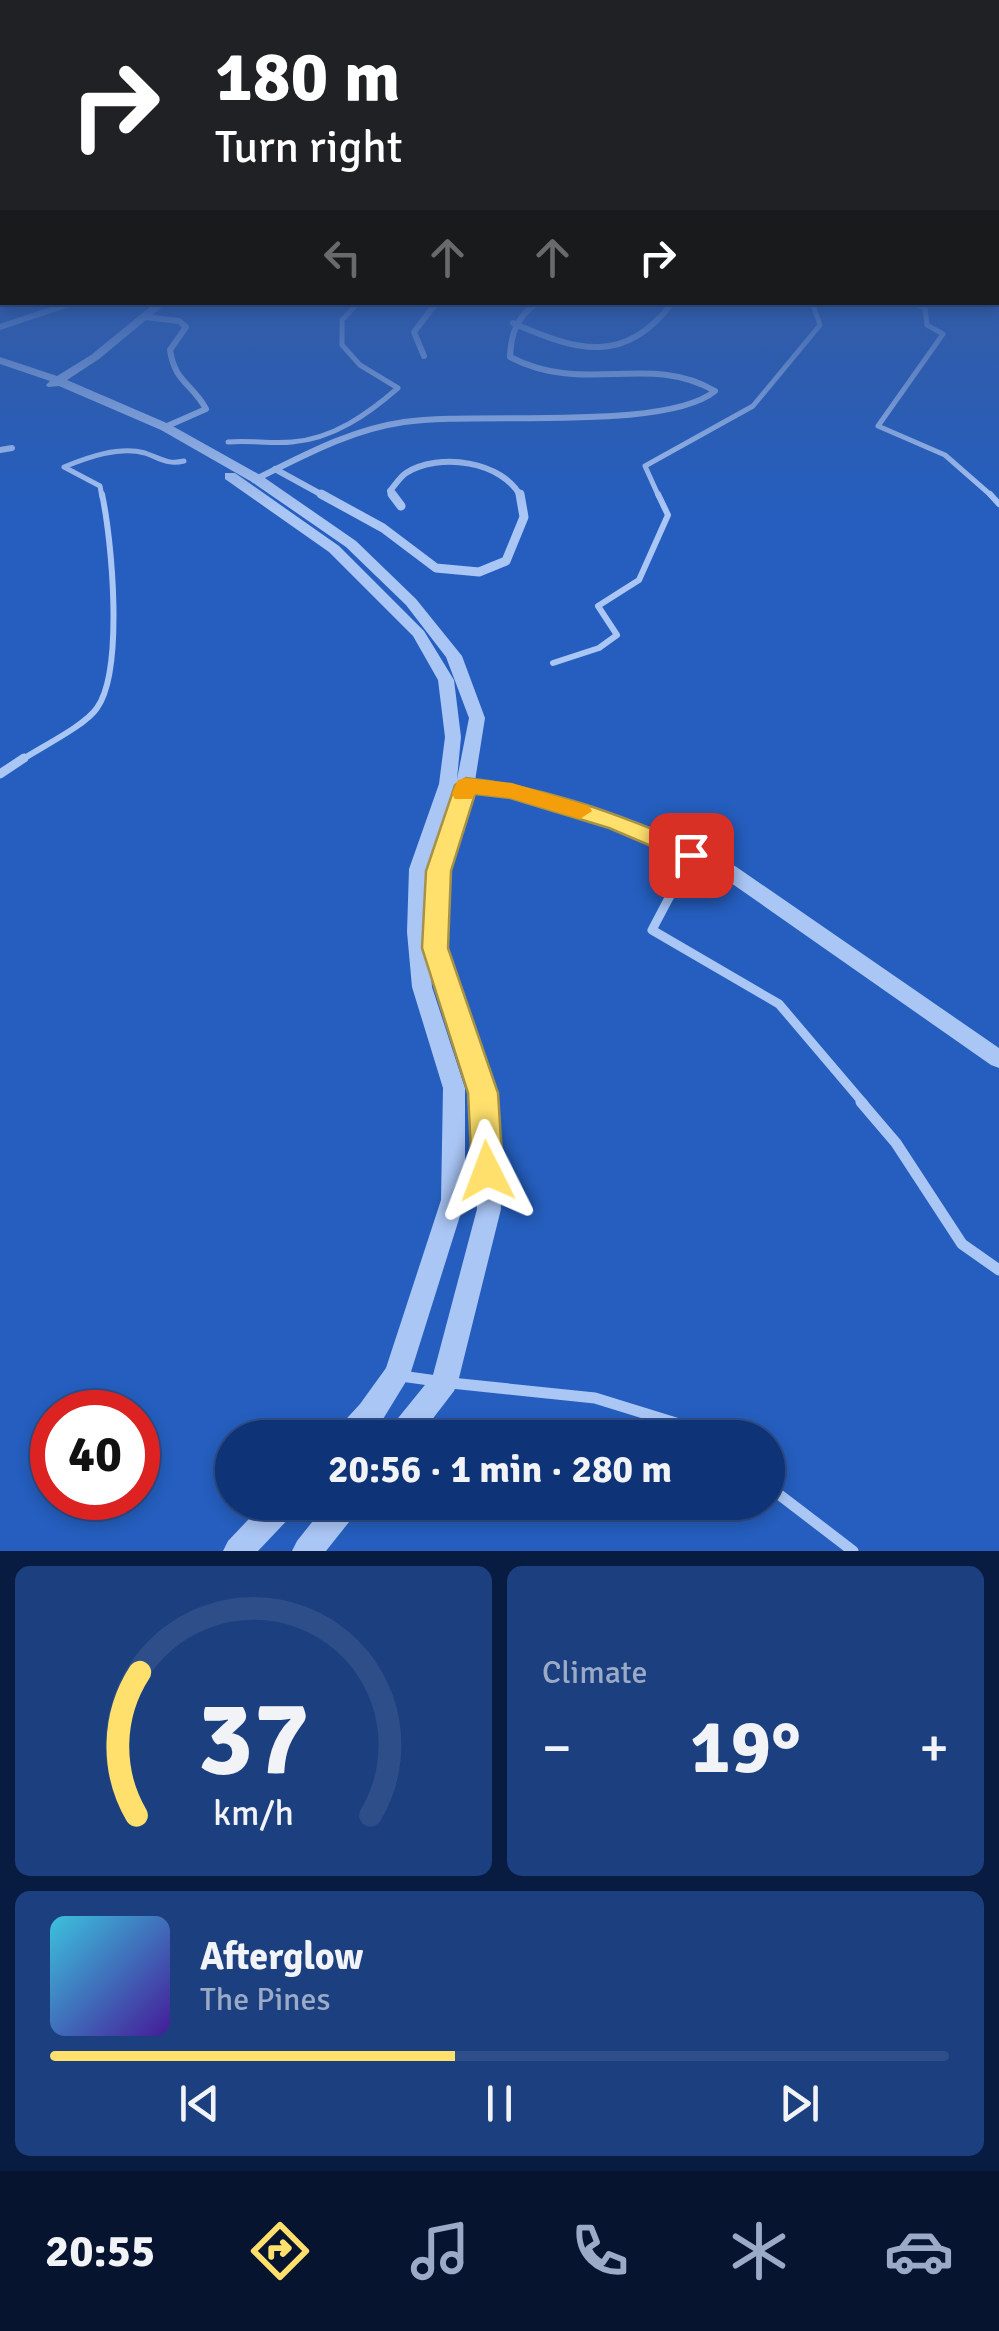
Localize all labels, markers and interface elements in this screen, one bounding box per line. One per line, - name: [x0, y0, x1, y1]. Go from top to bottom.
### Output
- text: 180 m: [215, 34, 400, 120]
- icon: right: [50, 40, 180, 170]
- text: Turn right: [215, 120, 403, 175]
- icon: left: [315, 230, 370, 285]
- icon: ahead: [420, 230, 475, 285]
- icon: ahead: [525, 230, 580, 285]
- icon: right: [630, 230, 685, 285]
- pin: [649, 813, 734, 898]
- icon: arrive: [664, 828, 719, 883]
- position arrow: [435, 1119, 539, 1223]
- speed limit sign: 40: [30, 1390, 160, 1520]
- text: 20:56 · 1 min · 280 m: [328, 1446, 672, 1493]
- text: Climate: [542, 1653, 648, 1692]
- text: 37: [197, 1675, 310, 1803]
- text: 19°: [690, 1701, 801, 1794]
- text: −: [542, 1714, 572, 1782]
- text: +: [919, 1714, 949, 1782]
- text: km/h: [213, 1791, 294, 1835]
- text: Afterglow: [200, 1933, 363, 1980]
- text: The Pines: [200, 1980, 331, 2019]
- icon: previous: [172, 2076, 227, 2131]
- icon: pause: [472, 2076, 527, 2131]
- icon: next: [772, 2076, 827, 2131]
- icon: directions: [245, 2216, 315, 2286]
- icon: music: [405, 2216, 475, 2286]
- icon: phone: [565, 2216, 635, 2286]
- icon: climate: [724, 2216, 794, 2286]
- icon: car: [884, 2216, 954, 2286]
- text: 20:55: [45, 2224, 155, 2279]

